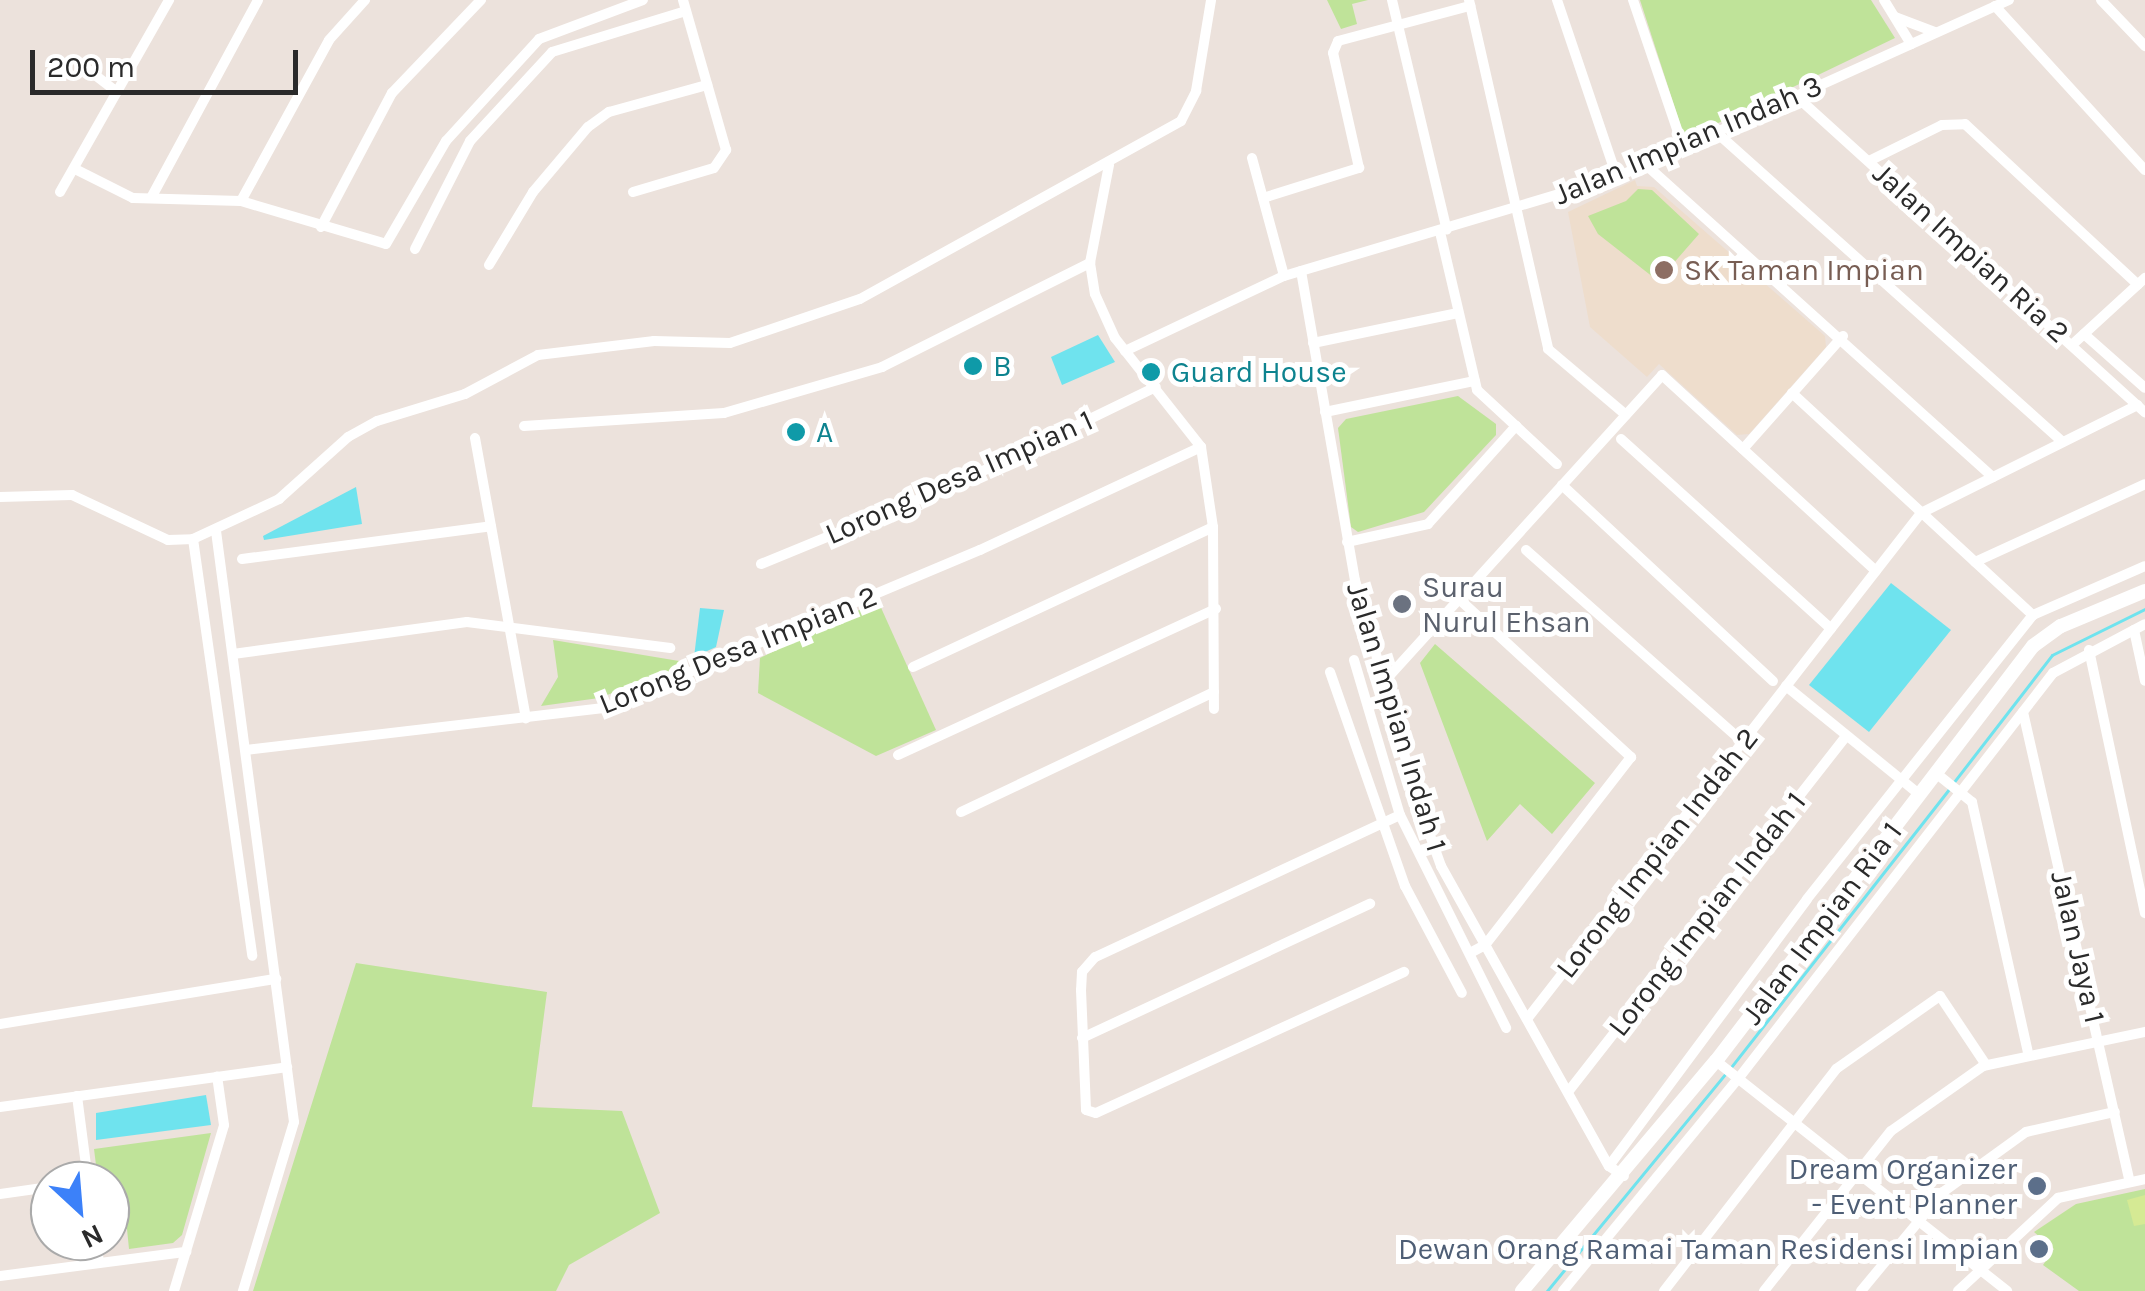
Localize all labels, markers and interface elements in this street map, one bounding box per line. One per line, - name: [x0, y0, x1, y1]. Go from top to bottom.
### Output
- scale bar: [35, 30, 302, 92]
- text: 200 m: [47, 49, 135, 85]
- street label: Jalan Impian Indah 3: [1549, 67, 1827, 213]
- street label: Jalan Impian Ria 2: [1865, 155, 2077, 351]
- place label: SK Taman Impian: [1684, 252, 1924, 288]
- marker: SK Taman Impian: [1653, 259, 1675, 281]
- place label: B: [993, 348, 1012, 384]
- place label: Guard House: [1171, 354, 1347, 390]
- marker: B: [962, 355, 984, 377]
- marker: Guard House: [1140, 361, 1162, 383]
- street label: Lorong Desa Impian 1: [820, 402, 1098, 552]
- place label: A: [816, 414, 833, 450]
- marker: A: [785, 421, 807, 443]
- place label: Surau Nurul Ehsan: [1422, 569, 1591, 640]
- street label: Lorong Desa Impian 2: [594, 578, 882, 722]
- street label: Jalan Impian Indah 1: [1339, 578, 1455, 856]
- marker: Surau Nurul Ehsan: [1391, 593, 1413, 615]
- street label: Lorong Impian Indah 2: [1548, 721, 1766, 985]
- street label: Lorong Impian Indah 1: [1600, 785, 1814, 1043]
- street label: Jalan Impian Ria 1: [1734, 815, 1910, 1031]
- street label: Jalan Jaya 1: [2043, 867, 2113, 1027]
- place label: Dream Organizer - Event Planner: [1789, 1151, 2017, 1222]
- north arrow: [30, 1161, 130, 1261]
- marker: Dream Organizer - Event Planner: [2026, 1175, 2048, 1197]
- text: N: [76, 1217, 109, 1256]
- place label: Dewan Orang Ramai Taman Residensi Impian: [1398, 1231, 2019, 1267]
- marker: Dewan Orang Ramai Taman Residensi Impian: [2028, 1238, 2050, 1260]

